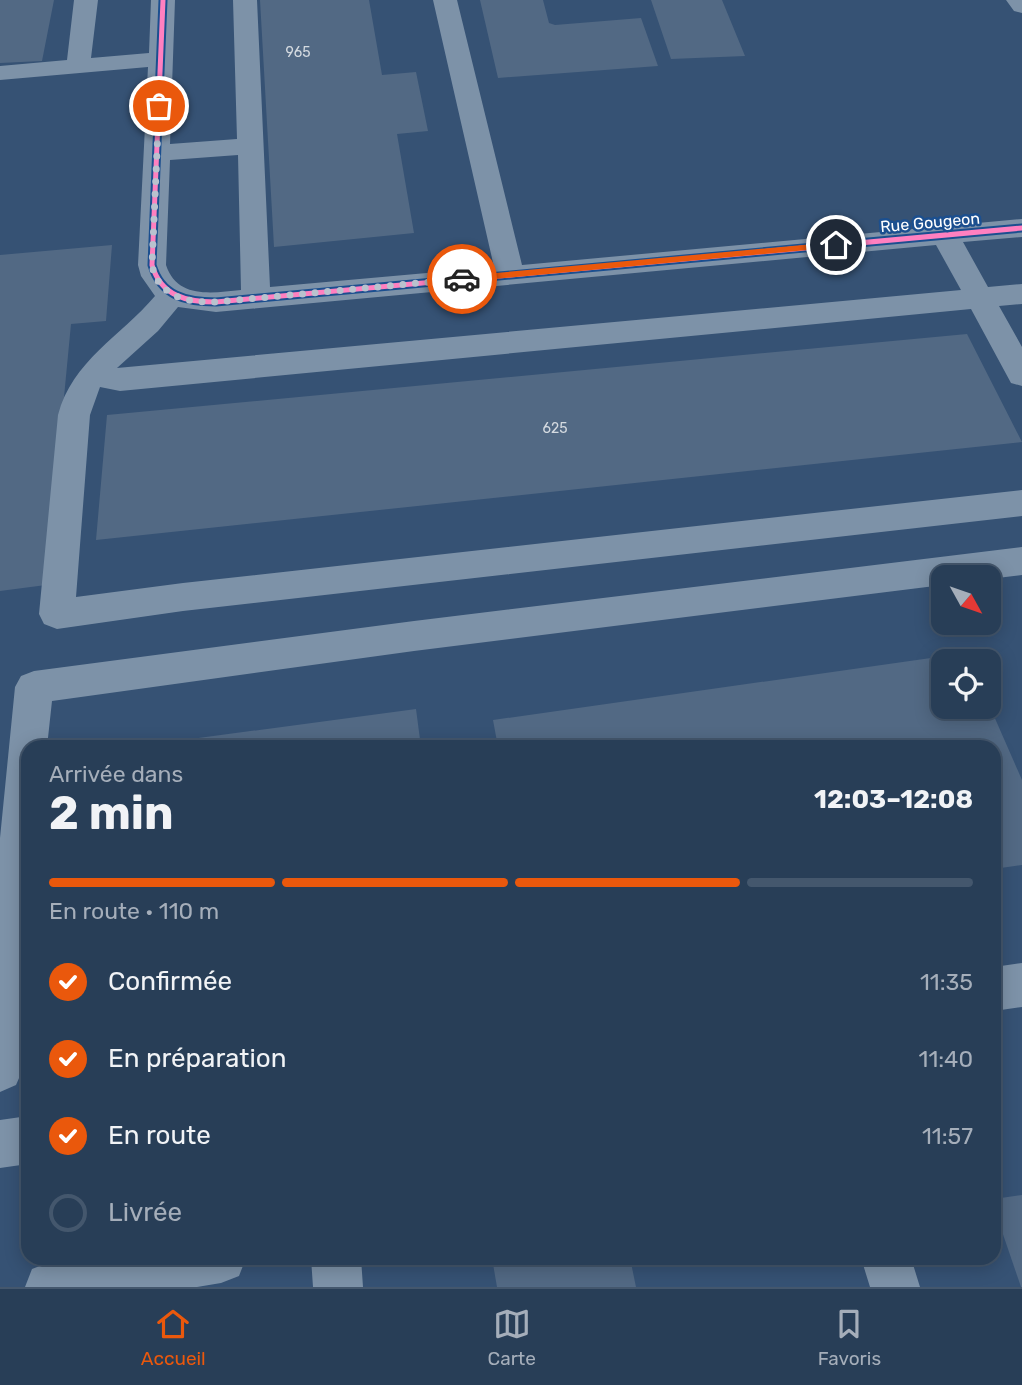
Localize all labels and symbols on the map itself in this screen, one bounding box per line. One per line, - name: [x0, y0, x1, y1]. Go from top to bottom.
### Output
- house number: 965: [286, 44, 310, 61]
- pin: [129, 76, 189, 136]
- street label: Rue Gougeon: [879, 209, 981, 236]
- pin: [806, 215, 866, 275]
- courier: [427, 244, 497, 314]
- house number: 625: [543, 420, 567, 437]
- north arrow: [931, 565, 1001, 635]

